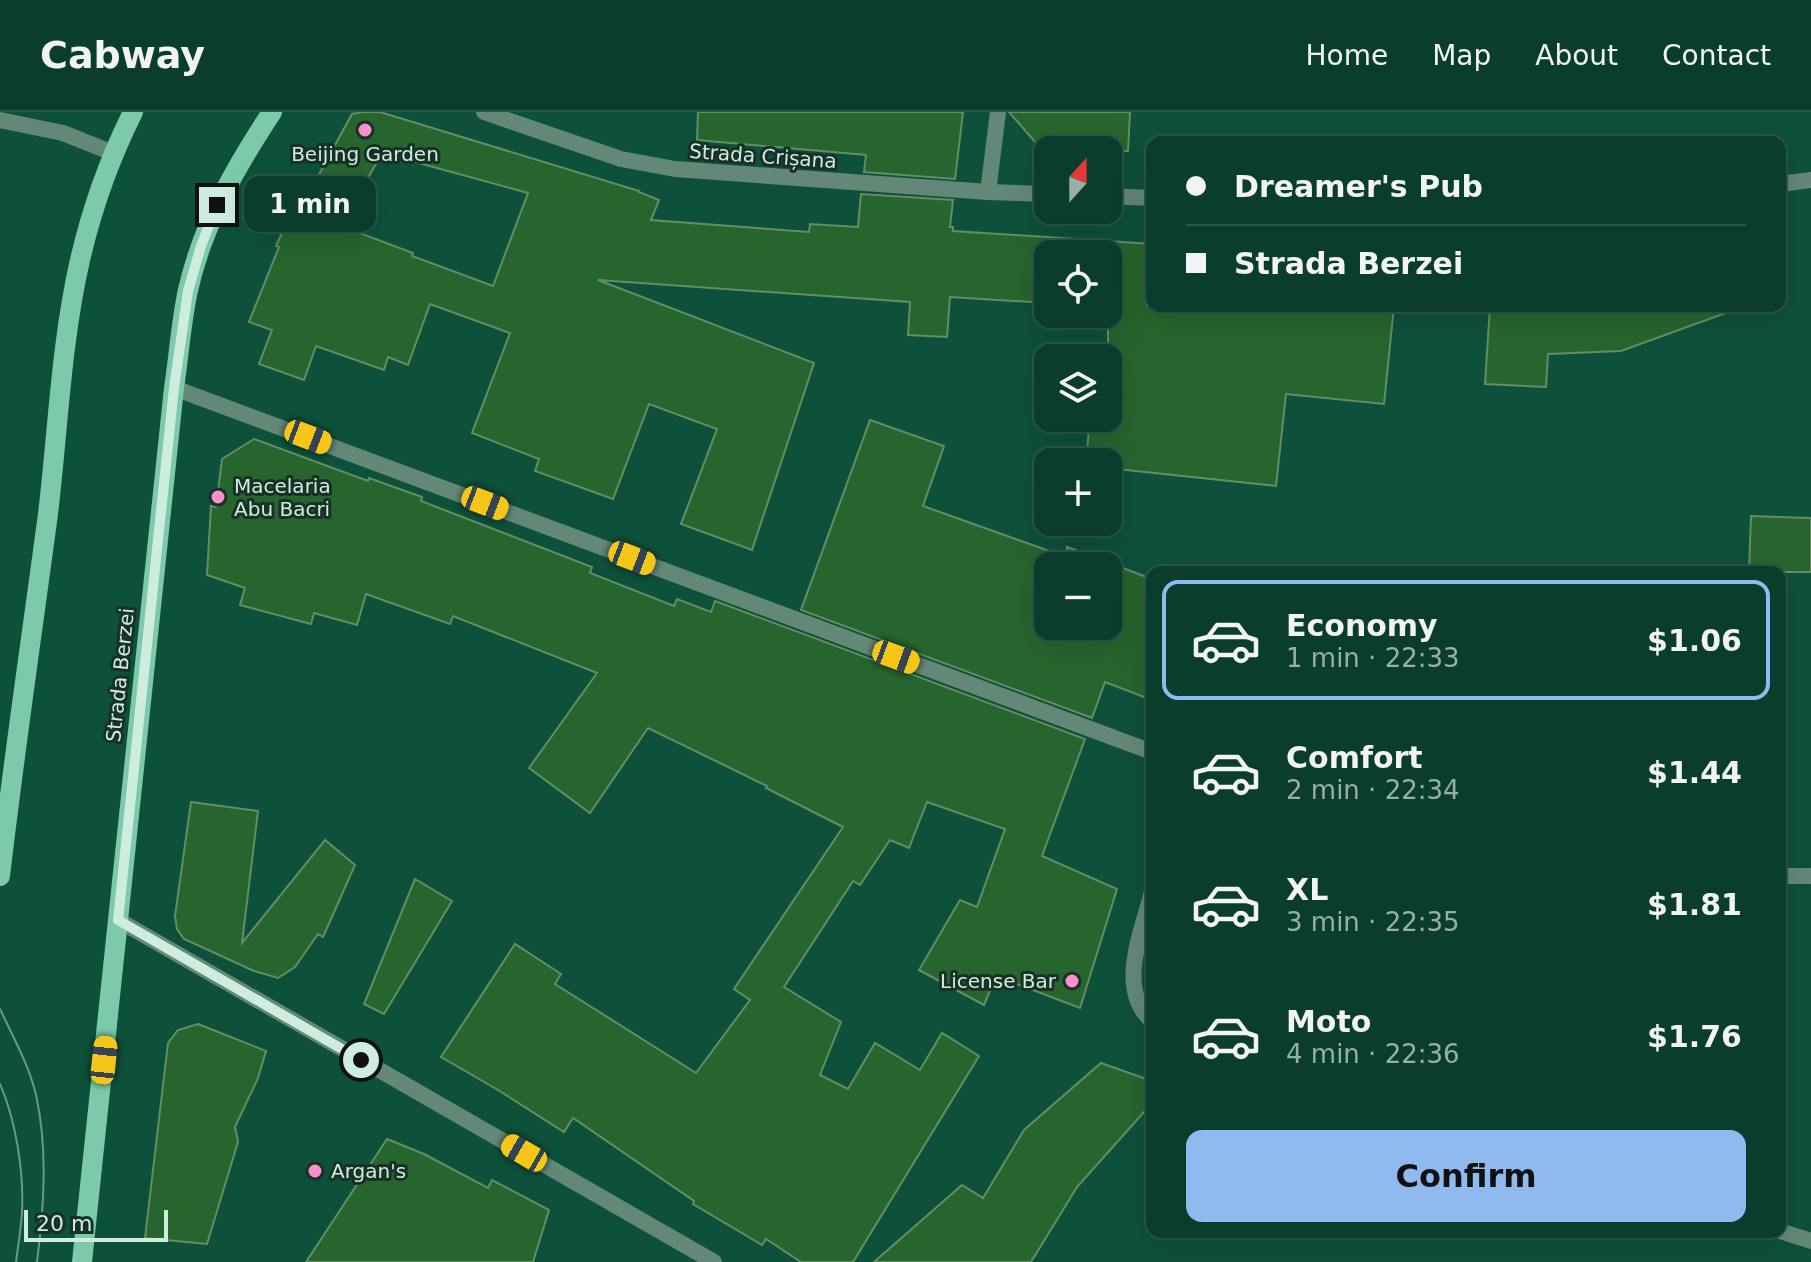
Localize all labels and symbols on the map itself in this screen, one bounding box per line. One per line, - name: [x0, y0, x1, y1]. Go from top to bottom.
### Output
- marker: Beijing Garden: [356, 121, 374, 139]
- north arrow: [1034, 136, 1122, 224]
- street label: Strada Crișana: [688, 139, 838, 173]
- place label: Beijing Garden: [291, 142, 439, 166]
- callout: 1 min: [245, 177, 377, 233]
- route end: [199, 187, 235, 223]
- car: [281, 417, 335, 457]
- place label: Macelaria Abu Bacri: [234, 474, 331, 521]
- car: [458, 483, 512, 523]
- marker: Macelaria Abu Bacri: [209, 488, 227, 506]
- car: [605, 538, 659, 578]
- street label: Strada Berzei: [101, 607, 139, 743]
- car: [869, 638, 923, 676]
- place label: License Bar: [940, 969, 1057, 993]
- marker: License Bar: [1063, 972, 1081, 990]
- car: [90, 1035, 118, 1085]
- route start: [343, 1042, 379, 1078]
- car: [497, 1131, 551, 1175]
- place label: Argan's: [331, 1159, 406, 1183]
- marker: Argan's: [306, 1162, 324, 1180]
- scale bar: [24, 1206, 168, 1242]

